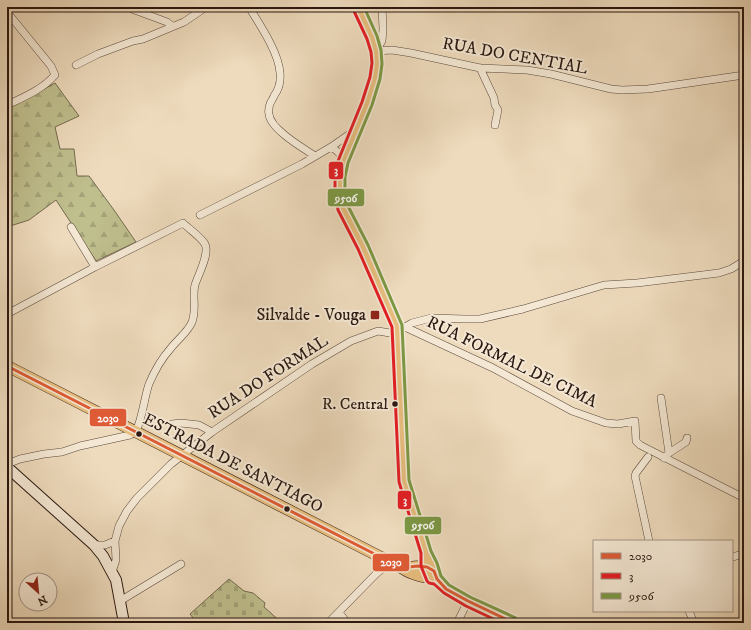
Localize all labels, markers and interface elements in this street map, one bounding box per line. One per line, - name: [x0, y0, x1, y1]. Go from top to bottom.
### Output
- street label: RUA DO CENTIAL: [441, 32, 589, 80]
- line badge: 3: [328, 161, 344, 180]
- text: 3: [334, 164, 338, 178]
- line badge: 9506: [327, 188, 365, 207]
- text: 9506: [334, 192, 359, 206]
- place label: Silvalde - Vouga: [256, 304, 367, 326]
- marker: Silvalde - Vouga: [369, 309, 381, 321]
- street label: RUA FORMAL DE CIMA: [423, 311, 601, 413]
- street label: RUA DO FORMAL: [204, 330, 332, 424]
- place label: R. Central: [322, 394, 388, 414]
- marker: R. Central: [390, 399, 400, 409]
- line badge: 2030: [89, 408, 127, 427]
- street label: ESTRADA DE SANTIAGO: [139, 408, 327, 518]
- text: 2030: [97, 412, 119, 426]
- unlabelled marker: [134, 429, 144, 439]
- line badge: 3: [397, 490, 412, 510]
- text: 3: [403, 494, 407, 508]
- unlabelled marker: [282, 504, 292, 514]
- line badge: 9506: [404, 516, 442, 535]
- text: 9506: [411, 519, 436, 533]
- legend: [593, 540, 733, 612]
- text: 2030: [629, 549, 652, 564]
- line badge: 2030: [372, 553, 410, 572]
- text: 2030: [380, 556, 402, 570]
- text: 3: [629, 569, 633, 584]
- north arrow: [18, 572, 58, 612]
- text: 9506: [628, 589, 654, 604]
- text: N: [35, 592, 49, 608]

